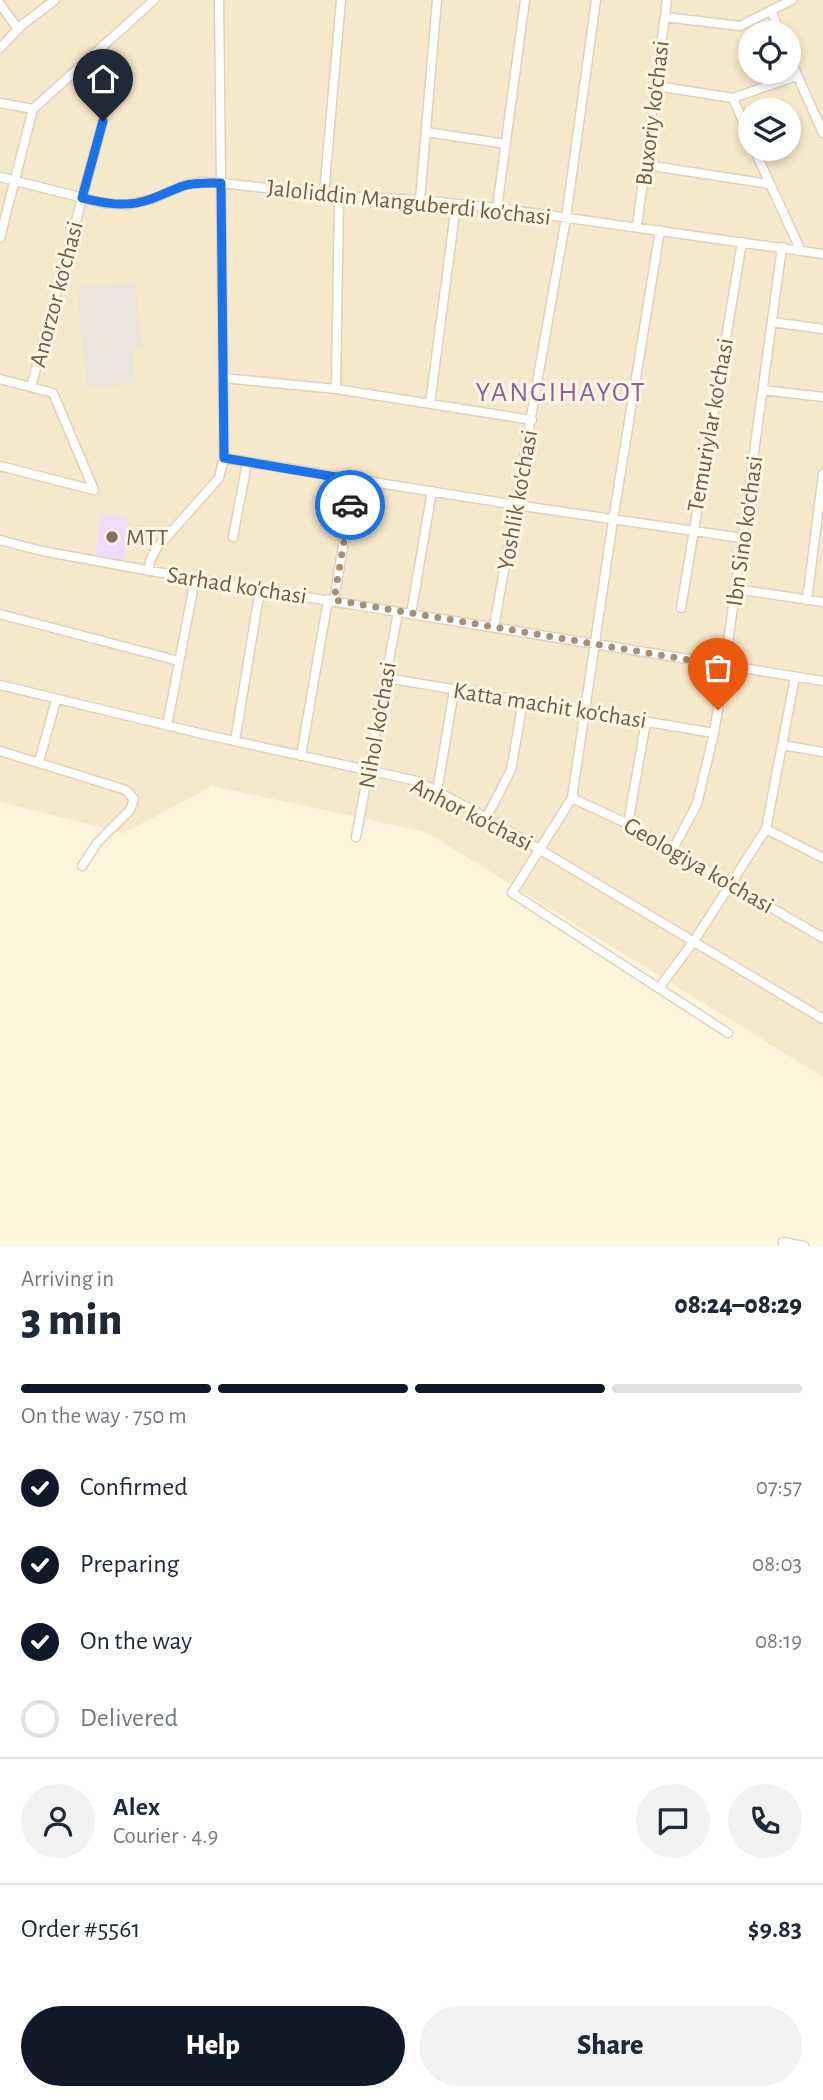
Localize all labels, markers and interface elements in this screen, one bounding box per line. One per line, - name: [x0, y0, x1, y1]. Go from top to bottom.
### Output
- map controls: [738, 21, 801, 161]
- button: locate: [738, 21, 801, 84]
- street label: Buxoriy ko'chasi: [632, 39, 674, 187]
- pin: [73, 49, 133, 121]
- icon: home: [84, 60, 122, 98]
- button: layers: [738, 98, 801, 161]
- street label: Jaloliddin Manguberdi ko'chasi: [266, 176, 552, 230]
- street label: Anorzor ko'chasi: [26, 219, 88, 370]
- street label: Temuriylar ko'chasi: [684, 336, 738, 514]
- district label: YANGIHAYOT: [476, 379, 646, 407]
- street label: Yoshlik ko'chasi: [494, 428, 542, 572]
- street label: Ibn Sino ko'chasi: [723, 454, 767, 608]
- courier: [315, 470, 385, 540]
- icon: car: [331, 486, 369, 524]
- place label: MTT: [126, 526, 169, 550]
- marker: MTT: [104, 529, 120, 545]
- street label: Sarhad ko'chasi: [165, 563, 308, 609]
- pin: [688, 638, 748, 710]
- icon: bag: [699, 649, 737, 687]
- street label: Nihol ko'chasi: [355, 660, 401, 790]
- street label: Katta machit ko'chasi: [451, 679, 648, 733]
- street label: Anhor ko'chasi: [407, 774, 536, 856]
- street label: Geologiya ko'chasi: [620, 813, 777, 918]
- text: Arriving in: [21, 1268, 114, 1291]
- text: 08:24–08:29: [674, 1292, 802, 1318]
- text: 3 min: [21, 1297, 122, 1343]
- text: On the way · 750 m: [21, 1405, 187, 1428]
- icon: check: [21, 1469, 59, 1507]
- text: Confirmed: [80, 1474, 188, 1500]
- text: 07:57: [756, 1476, 802, 1499]
- icon: check: [21, 1546, 59, 1584]
- text: Preparing: [80, 1551, 179, 1577]
- text: 08:03: [752, 1553, 802, 1576]
- icon: check: [21, 1623, 59, 1661]
- text: On the way: [80, 1628, 192, 1654]
- text: 08:19: [755, 1630, 802, 1653]
- text: Delivered: [80, 1705, 178, 1731]
- button: person: [21, 1784, 95, 1858]
- button: chat: [636, 1784, 710, 1858]
- button: phone: [728, 1784, 802, 1858]
- text: Alex: [113, 1794, 160, 1820]
- text: Courier · 4.9: [113, 1825, 218, 1848]
- text: Order #5561: [21, 1916, 140, 1942]
- text: $9.83: [748, 1916, 802, 1942]
- button: Help: [21, 2006, 405, 2086]
- button: Share: [419, 2006, 802, 2086]

